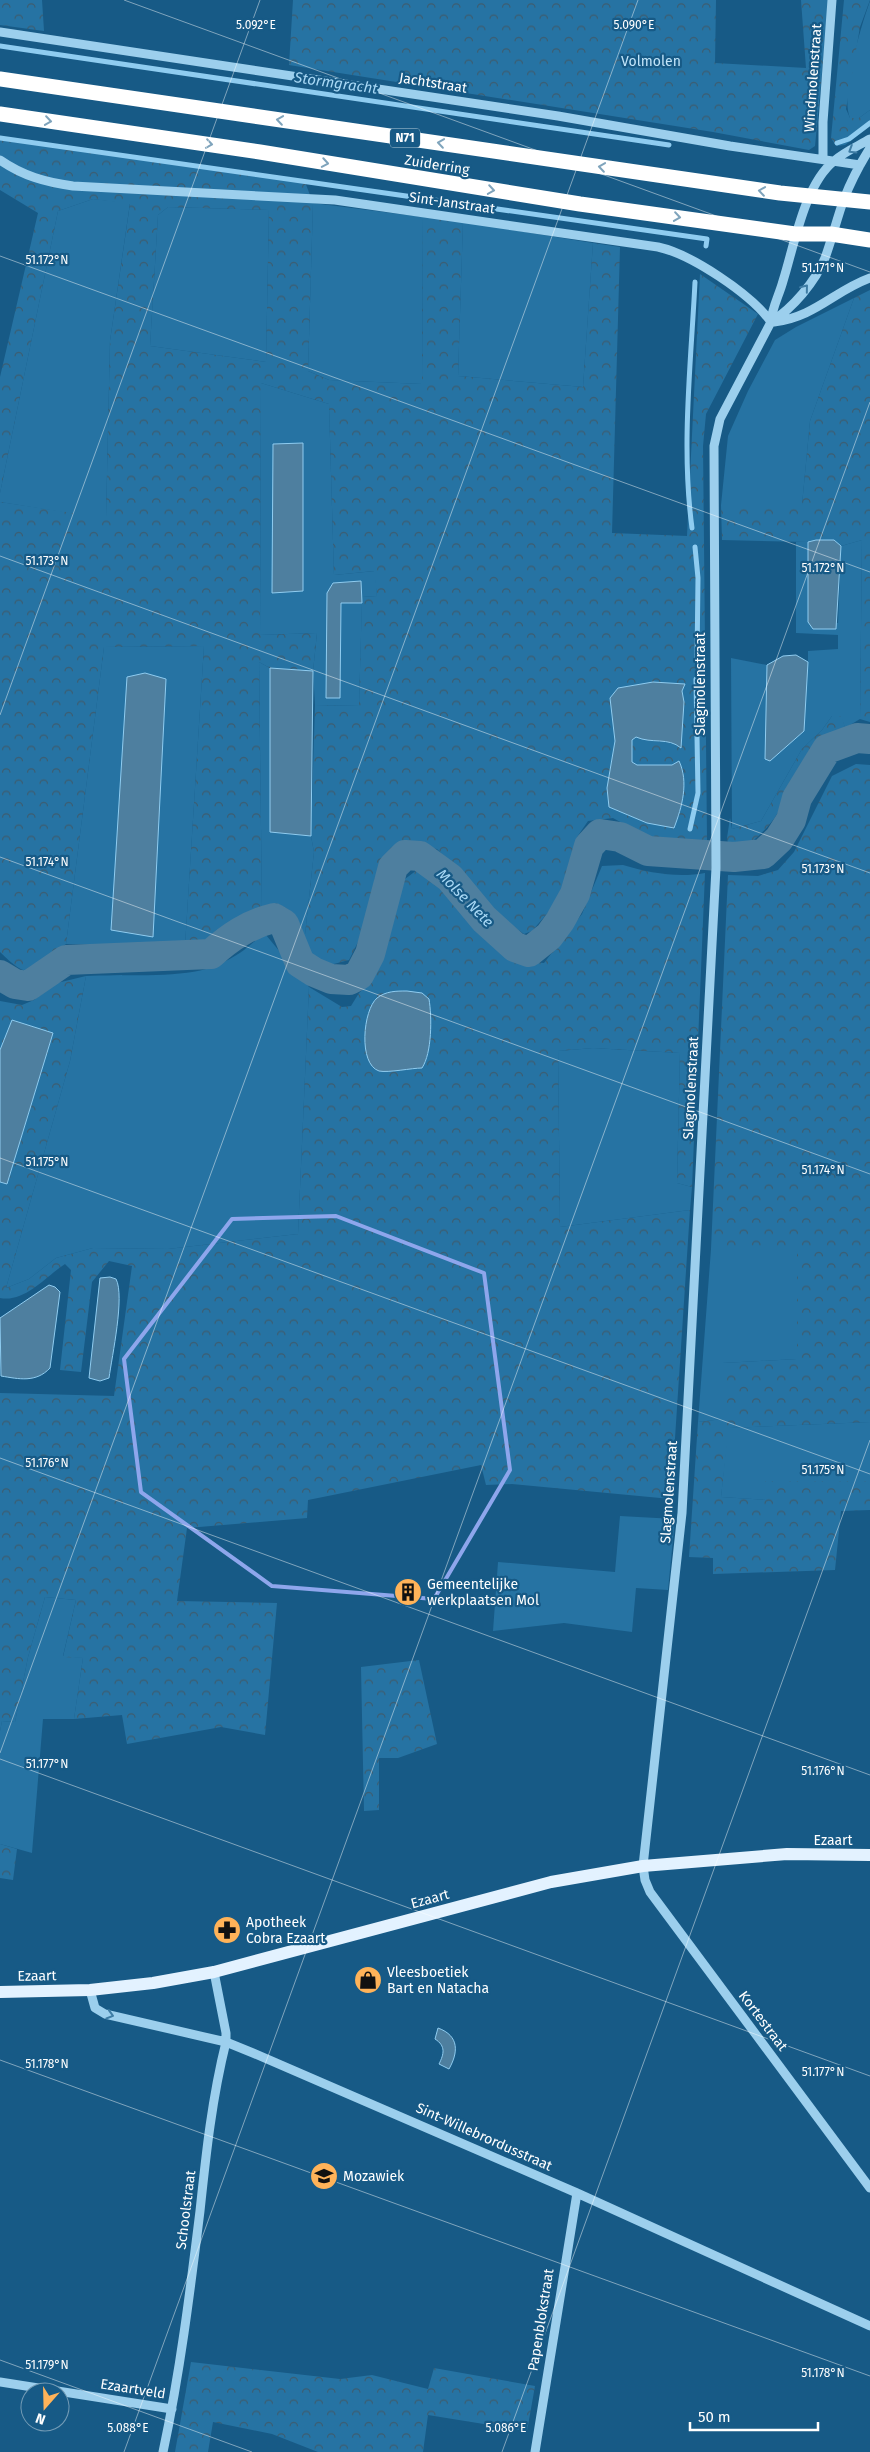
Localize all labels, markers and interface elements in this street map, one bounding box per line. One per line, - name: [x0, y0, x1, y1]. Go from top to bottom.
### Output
- text: 5.092°E: [236, 18, 276, 32]
- text: 5.090°E: [613, 18, 655, 32]
- street label: Windmolenstraat: [801, 22, 825, 133]
- park label: Volmolen: [621, 53, 681, 70]
- water label: Stormgracht: [292, 68, 379, 98]
- street label: Jachtstraat: [398, 69, 469, 97]
- one-way arrow: [45, 115, 53, 126]
- one-way arrow: [276, 115, 284, 126]
- road number: N71: [390, 128, 420, 148]
- one-way arrow: [437, 138, 445, 149]
- one-way arrow: [205, 139, 213, 149]
- one-way arrow: [848, 144, 857, 153]
- street label: Zuiderring: [403, 151, 471, 179]
- one-way arrow: [321, 157, 329, 167]
- one-way arrow: [597, 162, 606, 172]
- one-way arrow: [486, 184, 495, 194]
- one-way arrow: [758, 186, 767, 196]
- street label: Sint-Janstraat: [408, 189, 497, 218]
- one-way arrow: [673, 212, 682, 222]
- text: 51.172°N: [25, 253, 69, 267]
- text: 51.171°N: [802, 261, 844, 275]
- one-way arrow: [800, 285, 808, 294]
- text: 51.173°N: [25, 554, 69, 568]
- text: 51.172°N: [801, 561, 845, 575]
- street label: Slagmolenstraat: [692, 631, 709, 736]
- text: 51.174°N: [25, 855, 69, 869]
- text: 51.173°N: [801, 862, 845, 876]
- water label: Molse Nete: [433, 865, 497, 931]
- street label: Slagmolenstraat: [680, 1035, 702, 1140]
- text: 51.175°N: [26, 1155, 68, 1169]
- text: 51.174°N: [801, 1163, 845, 1177]
- street label: Slagmolenstraat: [657, 1439, 681, 1544]
- text: 51.176°N: [25, 1456, 69, 1470]
- text: 51.175°N: [802, 1463, 844, 1477]
- place label: Gemeentelijke werkplaatsen Mol: [427, 1576, 539, 1609]
- building icon: Gemeentelijke werkplaatsen Mol: [393, 1577, 423, 1607]
- text: 51.177°N: [26, 1757, 68, 1771]
- text: 51.176°N: [801, 1764, 845, 1778]
- street label: Ezaart: [813, 1832, 853, 1849]
- street label: Ezaart: [409, 1885, 452, 1912]
- place label: Apotheek Cobra Ezaart: [246, 1914, 326, 1947]
- pharmacy icon: Apotheek Cobra Ezaart: [212, 1915, 242, 1945]
- place label: Vleesboetiek Bart en Natacha: [387, 1964, 489, 1997]
- shop icon: Vleesboetiek Bart en Natacha: [353, 1965, 383, 1995]
- street label: Ezaart: [17, 1967, 58, 1985]
- street label: Kortestraat: [735, 1988, 792, 2055]
- one-way arrow: [105, 2009, 114, 2019]
- text: 51.178°N: [25, 2057, 69, 2071]
- text: 51.177°N: [802, 2065, 844, 2079]
- street label: Sint-Willebrordusstraat: [413, 2099, 556, 2175]
- school or university icon: Mozawiek: [309, 2161, 339, 2191]
- street label: Schoolstraat: [173, 2168, 199, 2251]
- place label: Mozawiek: [343, 2168, 405, 2185]
- street label: Papenblokstraat: [525, 2267, 558, 2372]
- text: 51.179°N: [25, 2358, 69, 2372]
- text: 51.178°N: [801, 2366, 845, 2380]
- street label: Ezaartveld: [99, 2375, 167, 2403]
- north arrow: [20, 2382, 70, 2432]
- scale bar: [690, 2400, 818, 2432]
- text: 50 m: [698, 2408, 731, 2426]
- text: N: [33, 2409, 48, 2428]
- text: 5.088°E: [107, 2421, 149, 2435]
- text: 5.086°E: [485, 2421, 527, 2435]

